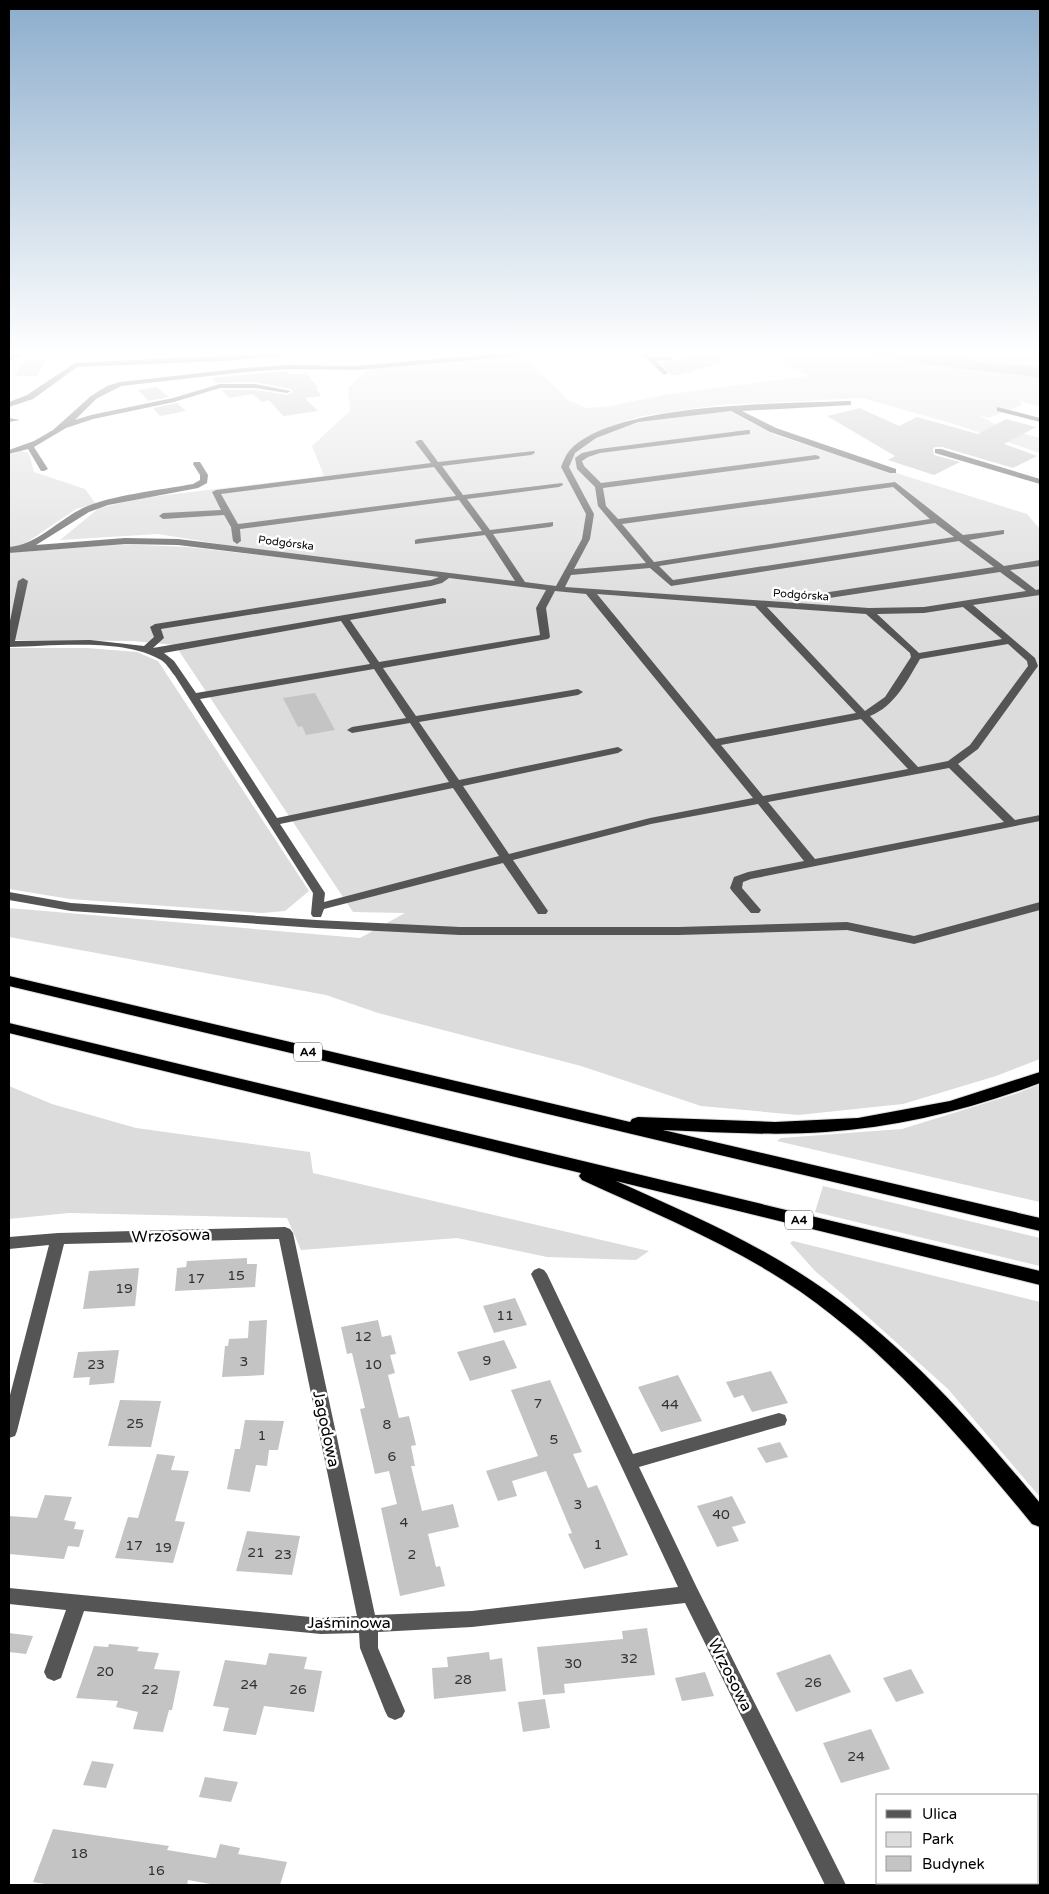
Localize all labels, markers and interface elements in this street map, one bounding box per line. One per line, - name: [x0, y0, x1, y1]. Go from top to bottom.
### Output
- street label: Podgórska: [257, 533, 315, 553]
- street label: Podgórska: [773, 587, 829, 603]
- road number: A4: [294, 1042, 322, 1062]
- road number: A4: [785, 1210, 813, 1230]
- street label: Wrzosowa: [131, 1225, 211, 1247]
- house number: 15: [227, 1267, 245, 1284]
- house number: 17: [187, 1270, 205, 1287]
- house number: 19: [115, 1280, 133, 1297]
- house number: 11: [496, 1307, 514, 1324]
- house number: 12: [354, 1328, 372, 1345]
- house number: 9: [483, 1352, 491, 1369]
- house number: 3: [240, 1353, 248, 1370]
- house number: 23: [87, 1356, 105, 1373]
- house number: 10: [364, 1356, 382, 1373]
- street label: Jagodowa: [308, 1389, 344, 1469]
- house number: 7: [534, 1395, 542, 1412]
- house number: 44: [661, 1396, 679, 1413]
- house number: 25: [126, 1415, 144, 1432]
- house number: 8: [383, 1416, 392, 1433]
- house number: 1: [258, 1427, 266, 1444]
- house number: 5: [550, 1431, 558, 1448]
- house number: 6: [388, 1448, 397, 1465]
- house number: 3: [574, 1496, 582, 1513]
- house number: 40: [712, 1506, 730, 1523]
- house number: 4: [400, 1514, 409, 1531]
- house number: 1: [594, 1536, 602, 1553]
- house number: 17: [125, 1537, 143, 1554]
- house number: 19: [154, 1539, 172, 1556]
- house number: 21: [247, 1544, 265, 1561]
- house number: 23: [274, 1546, 292, 1563]
- house number: 2: [408, 1546, 416, 1563]
- street label: Jaśminowa: [307, 1613, 391, 1633]
- street label: Wrzosowa: [703, 1635, 757, 1715]
- house number: 32: [620, 1650, 638, 1667]
- house number: 30: [564, 1655, 582, 1672]
- house number: 20: [96, 1663, 114, 1680]
- house number: 28: [454, 1671, 472, 1688]
- house number: 26: [804, 1674, 822, 1691]
- house number: 24: [240, 1676, 258, 1693]
- house number: 22: [141, 1681, 159, 1698]
- house number: 26: [289, 1681, 307, 1698]
- house number: 24: [847, 1748, 865, 1765]
- legend: [876, 1794, 1039, 1884]
- text: Ulica: [922, 1805, 957, 1823]
- text: Park: [922, 1830, 954, 1848]
- house number: 18: [70, 1845, 88, 1862]
- text: Budynek: [922, 1855, 985, 1873]
- house number: 16: [147, 1862, 165, 1879]

